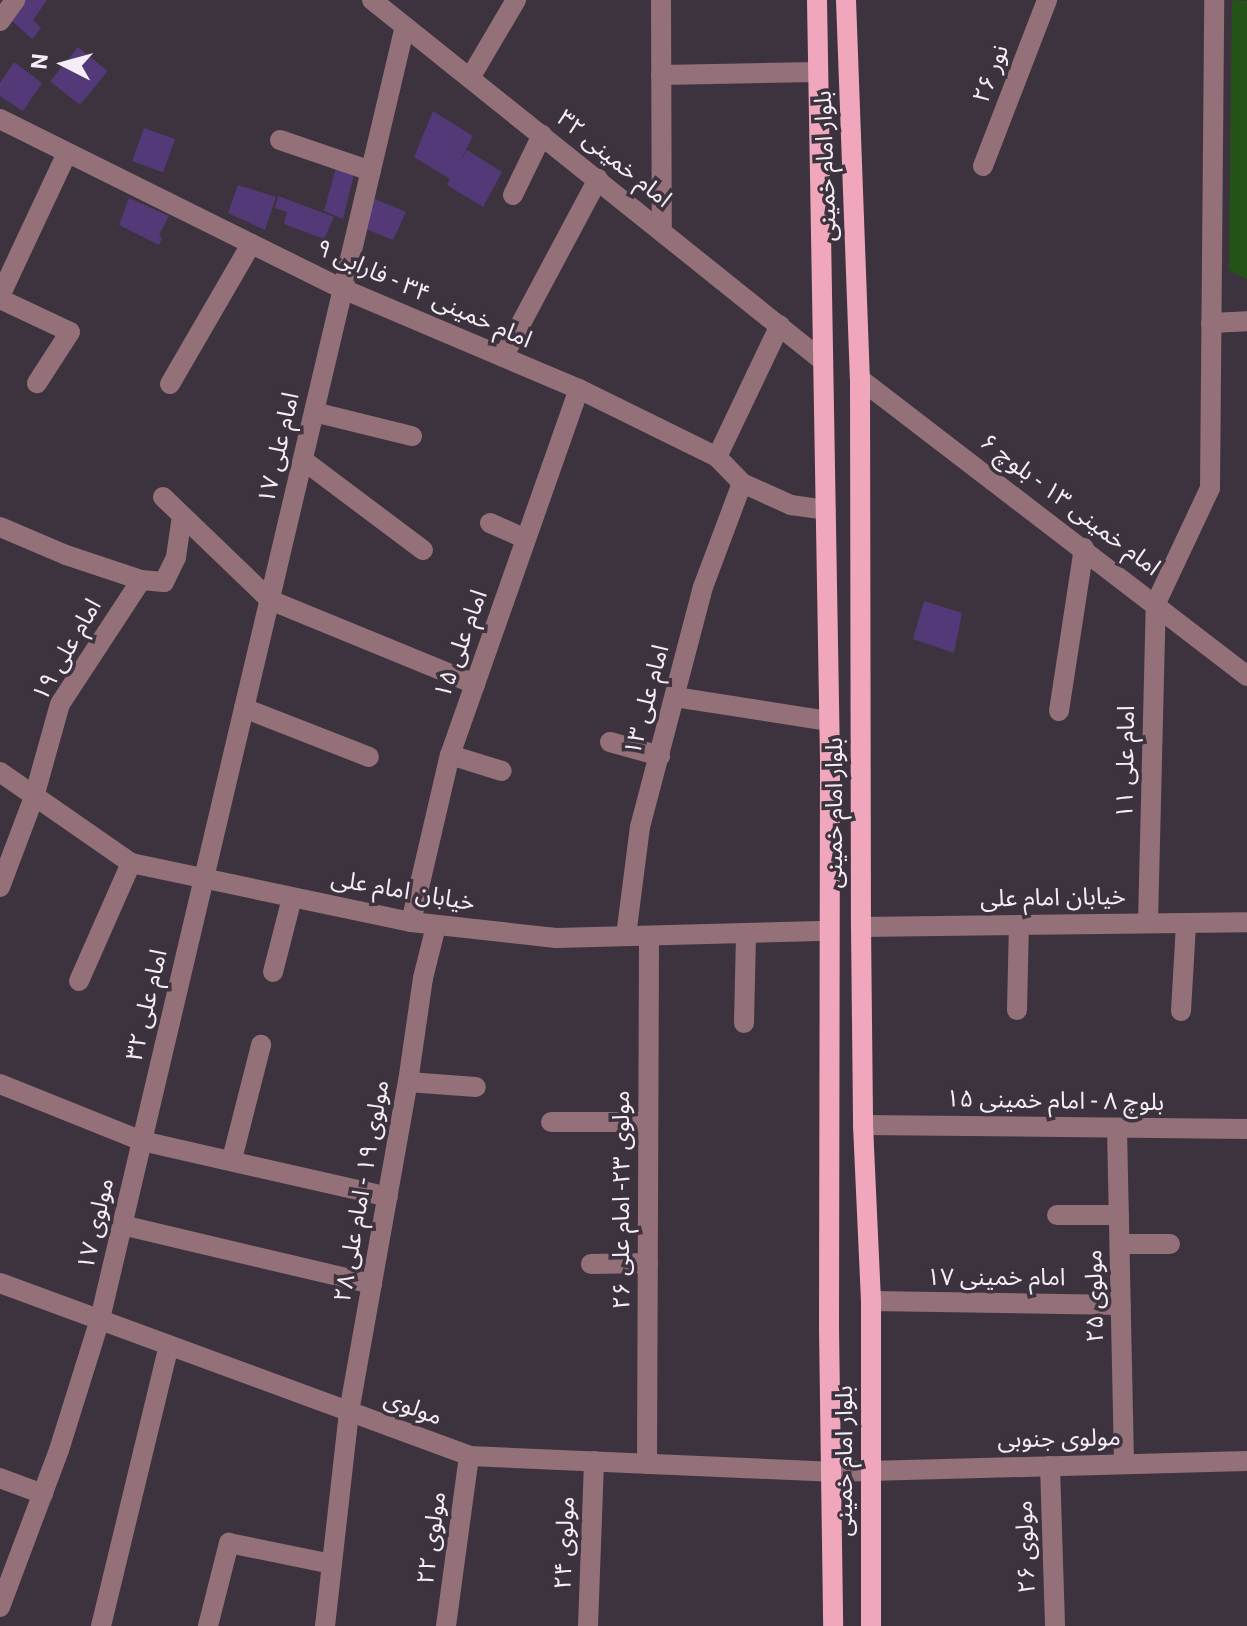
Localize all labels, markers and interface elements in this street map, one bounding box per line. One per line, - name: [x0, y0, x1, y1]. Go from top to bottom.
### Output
- north arrow: [24, 24, 104, 104]
- street label: نور ۲۶: [967, 41, 1015, 107]
- text: N: [26, 52, 53, 70]
- street label: بلوار امام خمینی: [809, 90, 843, 242]
- street label: امام خمینی ۳۲: [551, 104, 677, 214]
- street label: امام خمینی ۳۴ - فارابی ۹: [312, 233, 536, 355]
- street label: امام علی ۱۷: [252, 390, 306, 506]
- street label: امام خمینی ۱۳ - بلوچ ۶: [974, 428, 1166, 582]
- street label: امام علی ۱۵: [428, 586, 494, 702]
- street label: امام علی ۱۹: [26, 594, 108, 706]
- street label: امام علی ۱۳: [618, 642, 676, 758]
- street label: امام علی ۱۱: [1111, 705, 1141, 819]
- street label: بلوار امام خمینی: [821, 737, 849, 889]
- street label: خیابان امام علی: [329, 864, 477, 918]
- street label: خیابان امام علی: [980, 882, 1126, 914]
- street label: امام علی ۳۲: [120, 947, 174, 1063]
- street label: مولوی ۱۹ - امام علی ۲۸: [328, 1078, 396, 1304]
- street label: بلوچ ۸ - امام خمینی ۱۵: [946, 1085, 1164, 1117]
- street label: مولوی ۲۳- امام علی ۲۶: [608, 1091, 636, 1309]
- street label: مولوی ۱۷: [71, 1175, 121, 1273]
- street label: مولوی ۲۵: [1080, 1249, 1110, 1343]
- street label: امام خمینی ۱۷: [926, 1264, 1066, 1292]
- street label: مولوی: [380, 1384, 446, 1432]
- street label: بلوار امام خمینی: [831, 1385, 859, 1537]
- street label: مولوی جنوبی: [997, 1424, 1121, 1454]
- street label: مولوی ۲۲: [411, 1490, 453, 1586]
- street label: مولوی ۲۴: [549, 1496, 581, 1590]
- street label: مولوی ۲۶: [1010, 1500, 1042, 1594]

